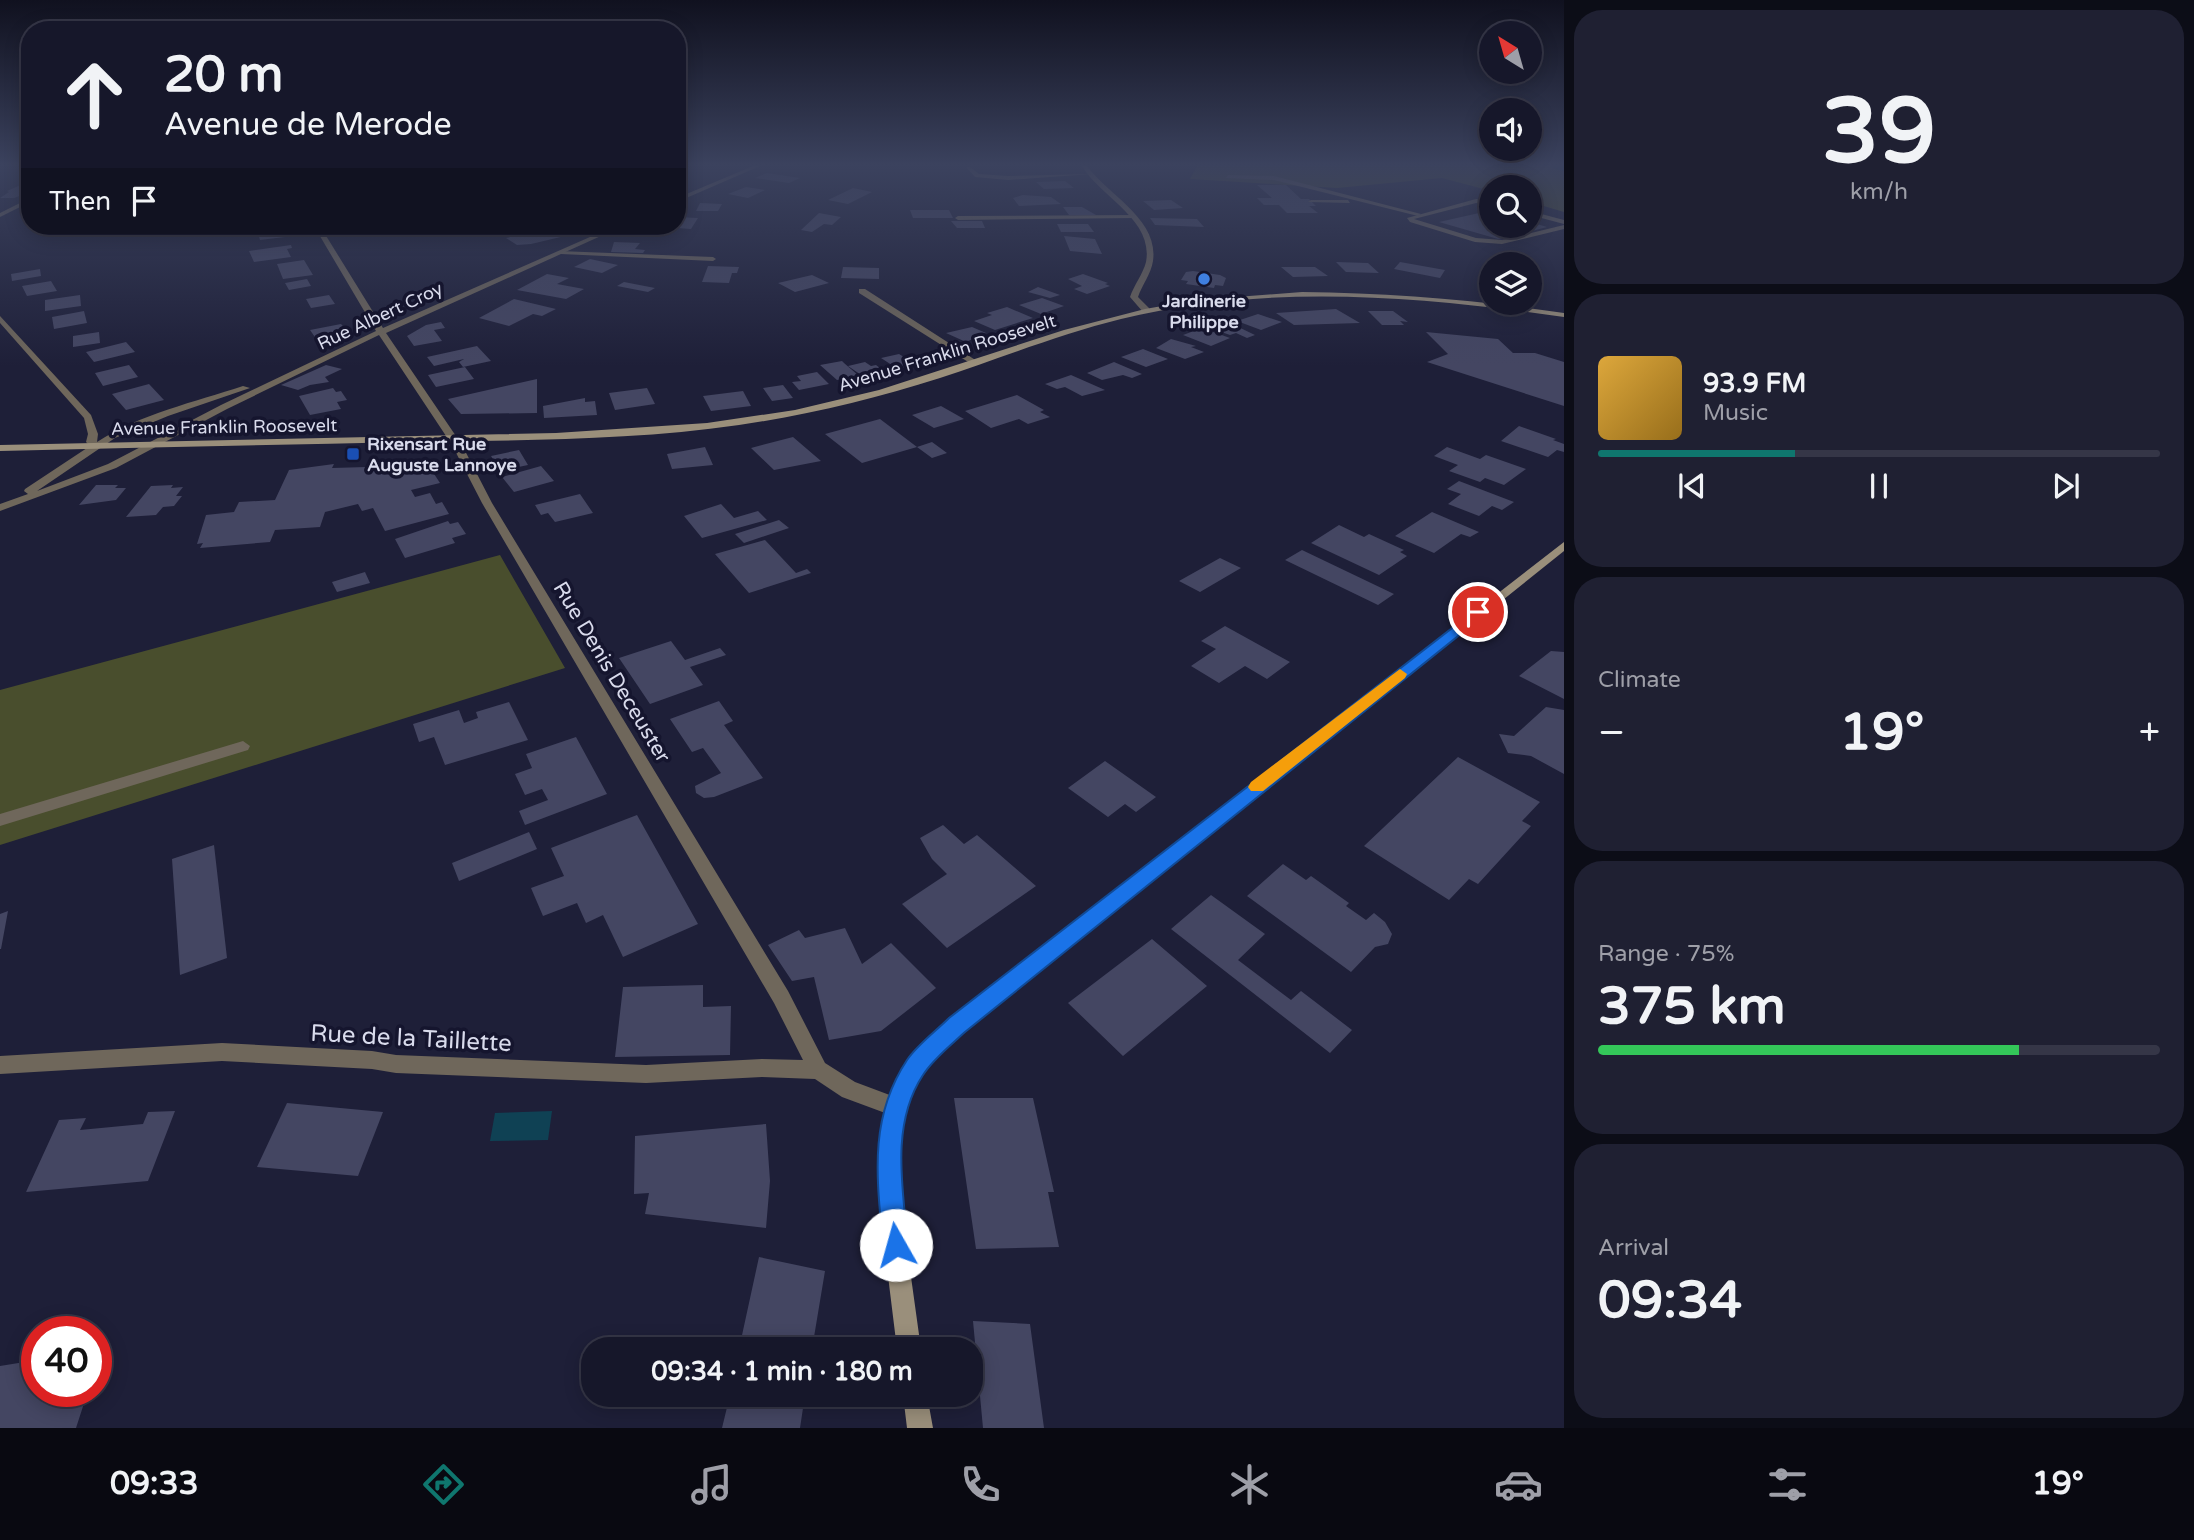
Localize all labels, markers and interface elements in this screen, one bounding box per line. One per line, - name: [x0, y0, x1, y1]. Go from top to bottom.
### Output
- north arrow: [1479, 21, 1542, 84]
- map controls: [1479, 21, 1542, 315]
- text: 20 m: [164, 46, 283, 105]
- icon: ahead: [49, 49, 140, 140]
- text: 39: [1822, 77, 1936, 187]
- button: sound: [1479, 98, 1542, 161]
- text: Avenue de Merode: [164, 106, 452, 144]
- button: search: [1479, 175, 1542, 238]
- text: km/h: [1850, 178, 1908, 206]
- icon: arrive: [125, 182, 163, 220]
- text: Then: [49, 186, 111, 217]
- button: layers: [1479, 252, 1542, 315]
- marker: Jardinerie Philippe: [1196, 271, 1212, 287]
- street label: Rue Albert Croy: [314, 277, 447, 355]
- place label: Jardinerie Philippe: [1161, 290, 1246, 333]
- street label: Avenue Franklin Roosevelt: [836, 309, 1059, 397]
- text: 93.9 FM: [1703, 368, 1806, 399]
- text: Music: [1703, 399, 1768, 427]
- street label: Avenue Franklin Roosevelt: [111, 414, 337, 440]
- place label: Rixensart Rue Auguste Lannoye: [367, 433, 517, 476]
- marker: Rixensart Rue Auguste Lannoye: [345, 446, 361, 462]
- icon: previous: [1673, 467, 1711, 505]
- icon: pause: [1860, 467, 1898, 505]
- icon: next: [2047, 467, 2085, 505]
- street label: Rue Denis Deceuster: [548, 577, 676, 767]
- pin: [1448, 582, 1508, 642]
- icon: arrive: [1459, 593, 1497, 631]
- text: Climate: [1598, 666, 1681, 694]
- text: 19°: [1839, 701, 1924, 764]
- text: −: [1598, 710, 1625, 756]
- text: +: [2139, 710, 2160, 756]
- text: Range · 75%: [1598, 940, 1734, 968]
- text: 375 km: [1598, 975, 1786, 1038]
- street label: Rue de la Taillette: [310, 1019, 512, 1058]
- position arrow: [859, 1208, 933, 1282]
- text: Arrival: [1598, 1234, 1669, 1262]
- text: 09:34: [1598, 1269, 1742, 1332]
- speed limit sign: 40: [21, 1316, 112, 1407]
- text: 09:34 · 1 min · 180 m: [651, 1356, 913, 1387]
- icon: directions: [419, 1460, 468, 1509]
- icon: music: [687, 1460, 736, 1509]
- icon: phone: [956, 1460, 1005, 1509]
- icon: climate: [1225, 1460, 1274, 1509]
- icon: car: [1494, 1460, 1543, 1509]
- icon: filters: [1763, 1460, 1812, 1509]
- text: 09:33: [110, 1465, 199, 1503]
- text: 19°: [2032, 1465, 2084, 1503]

